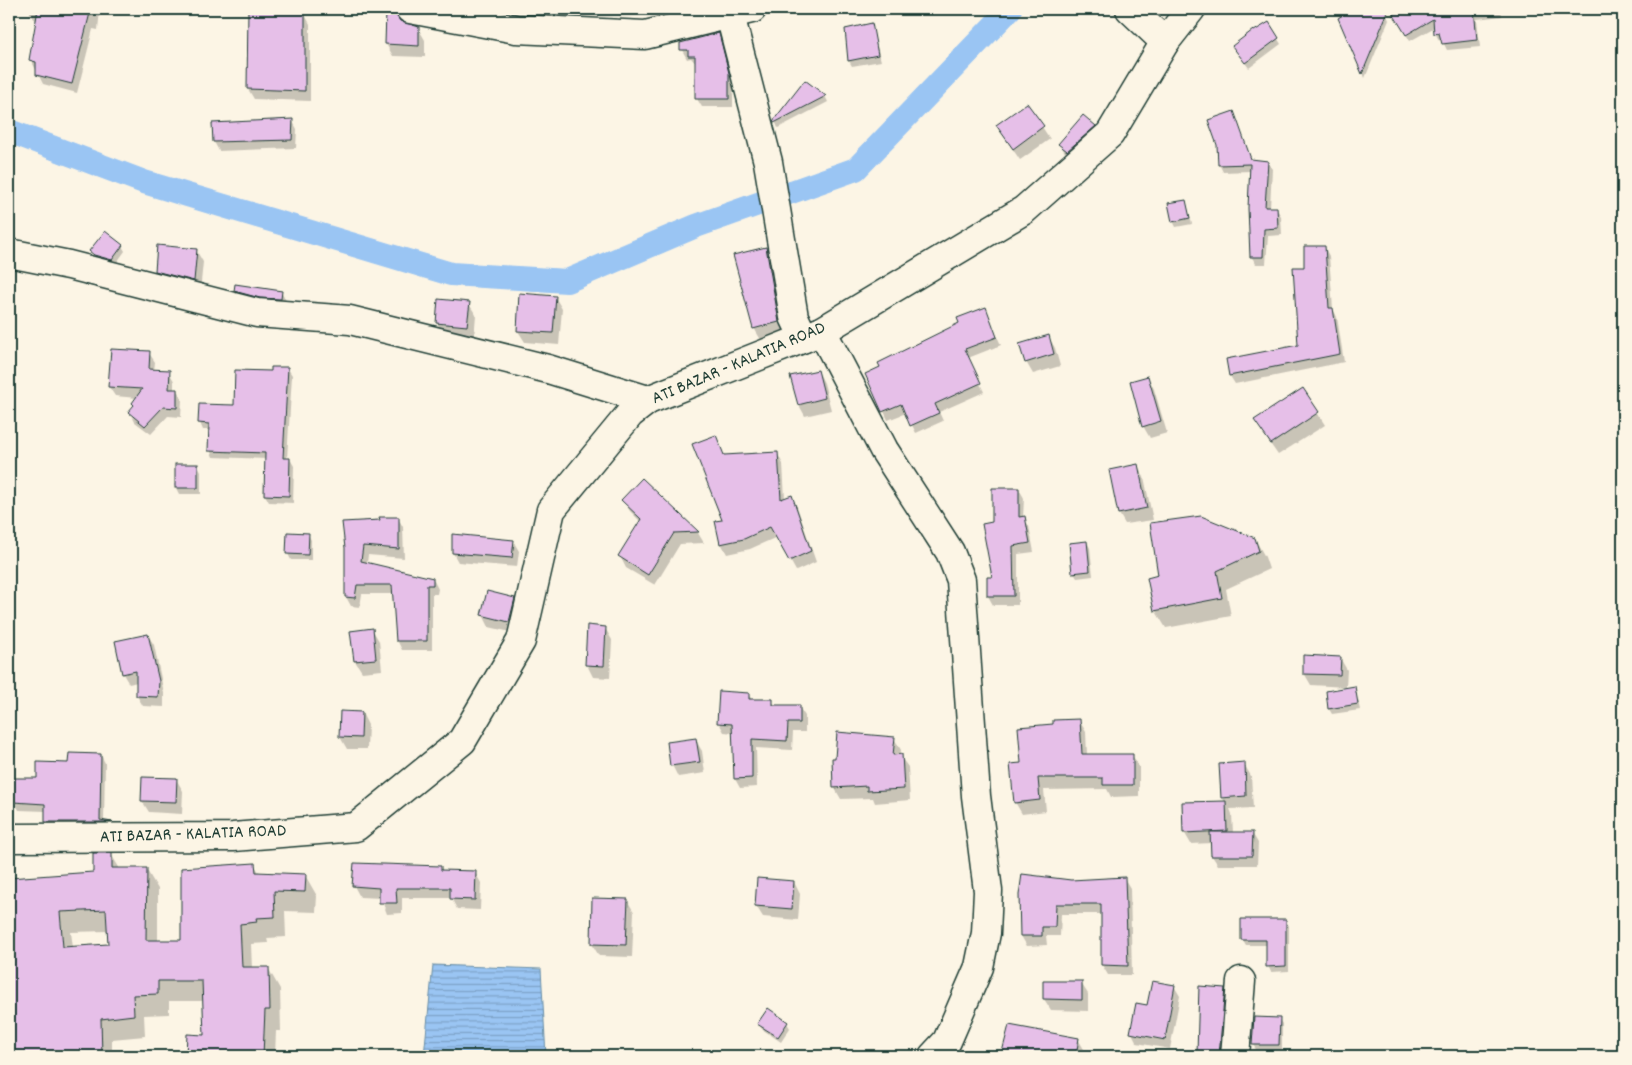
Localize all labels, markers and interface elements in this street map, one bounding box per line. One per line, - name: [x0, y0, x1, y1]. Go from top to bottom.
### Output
- street label: ATI BAZAR - KALATIA ROAD: [648, 316, 830, 412]
- street label: ATI BAZAR - KALATIA ROAD: [99, 819, 287, 851]

